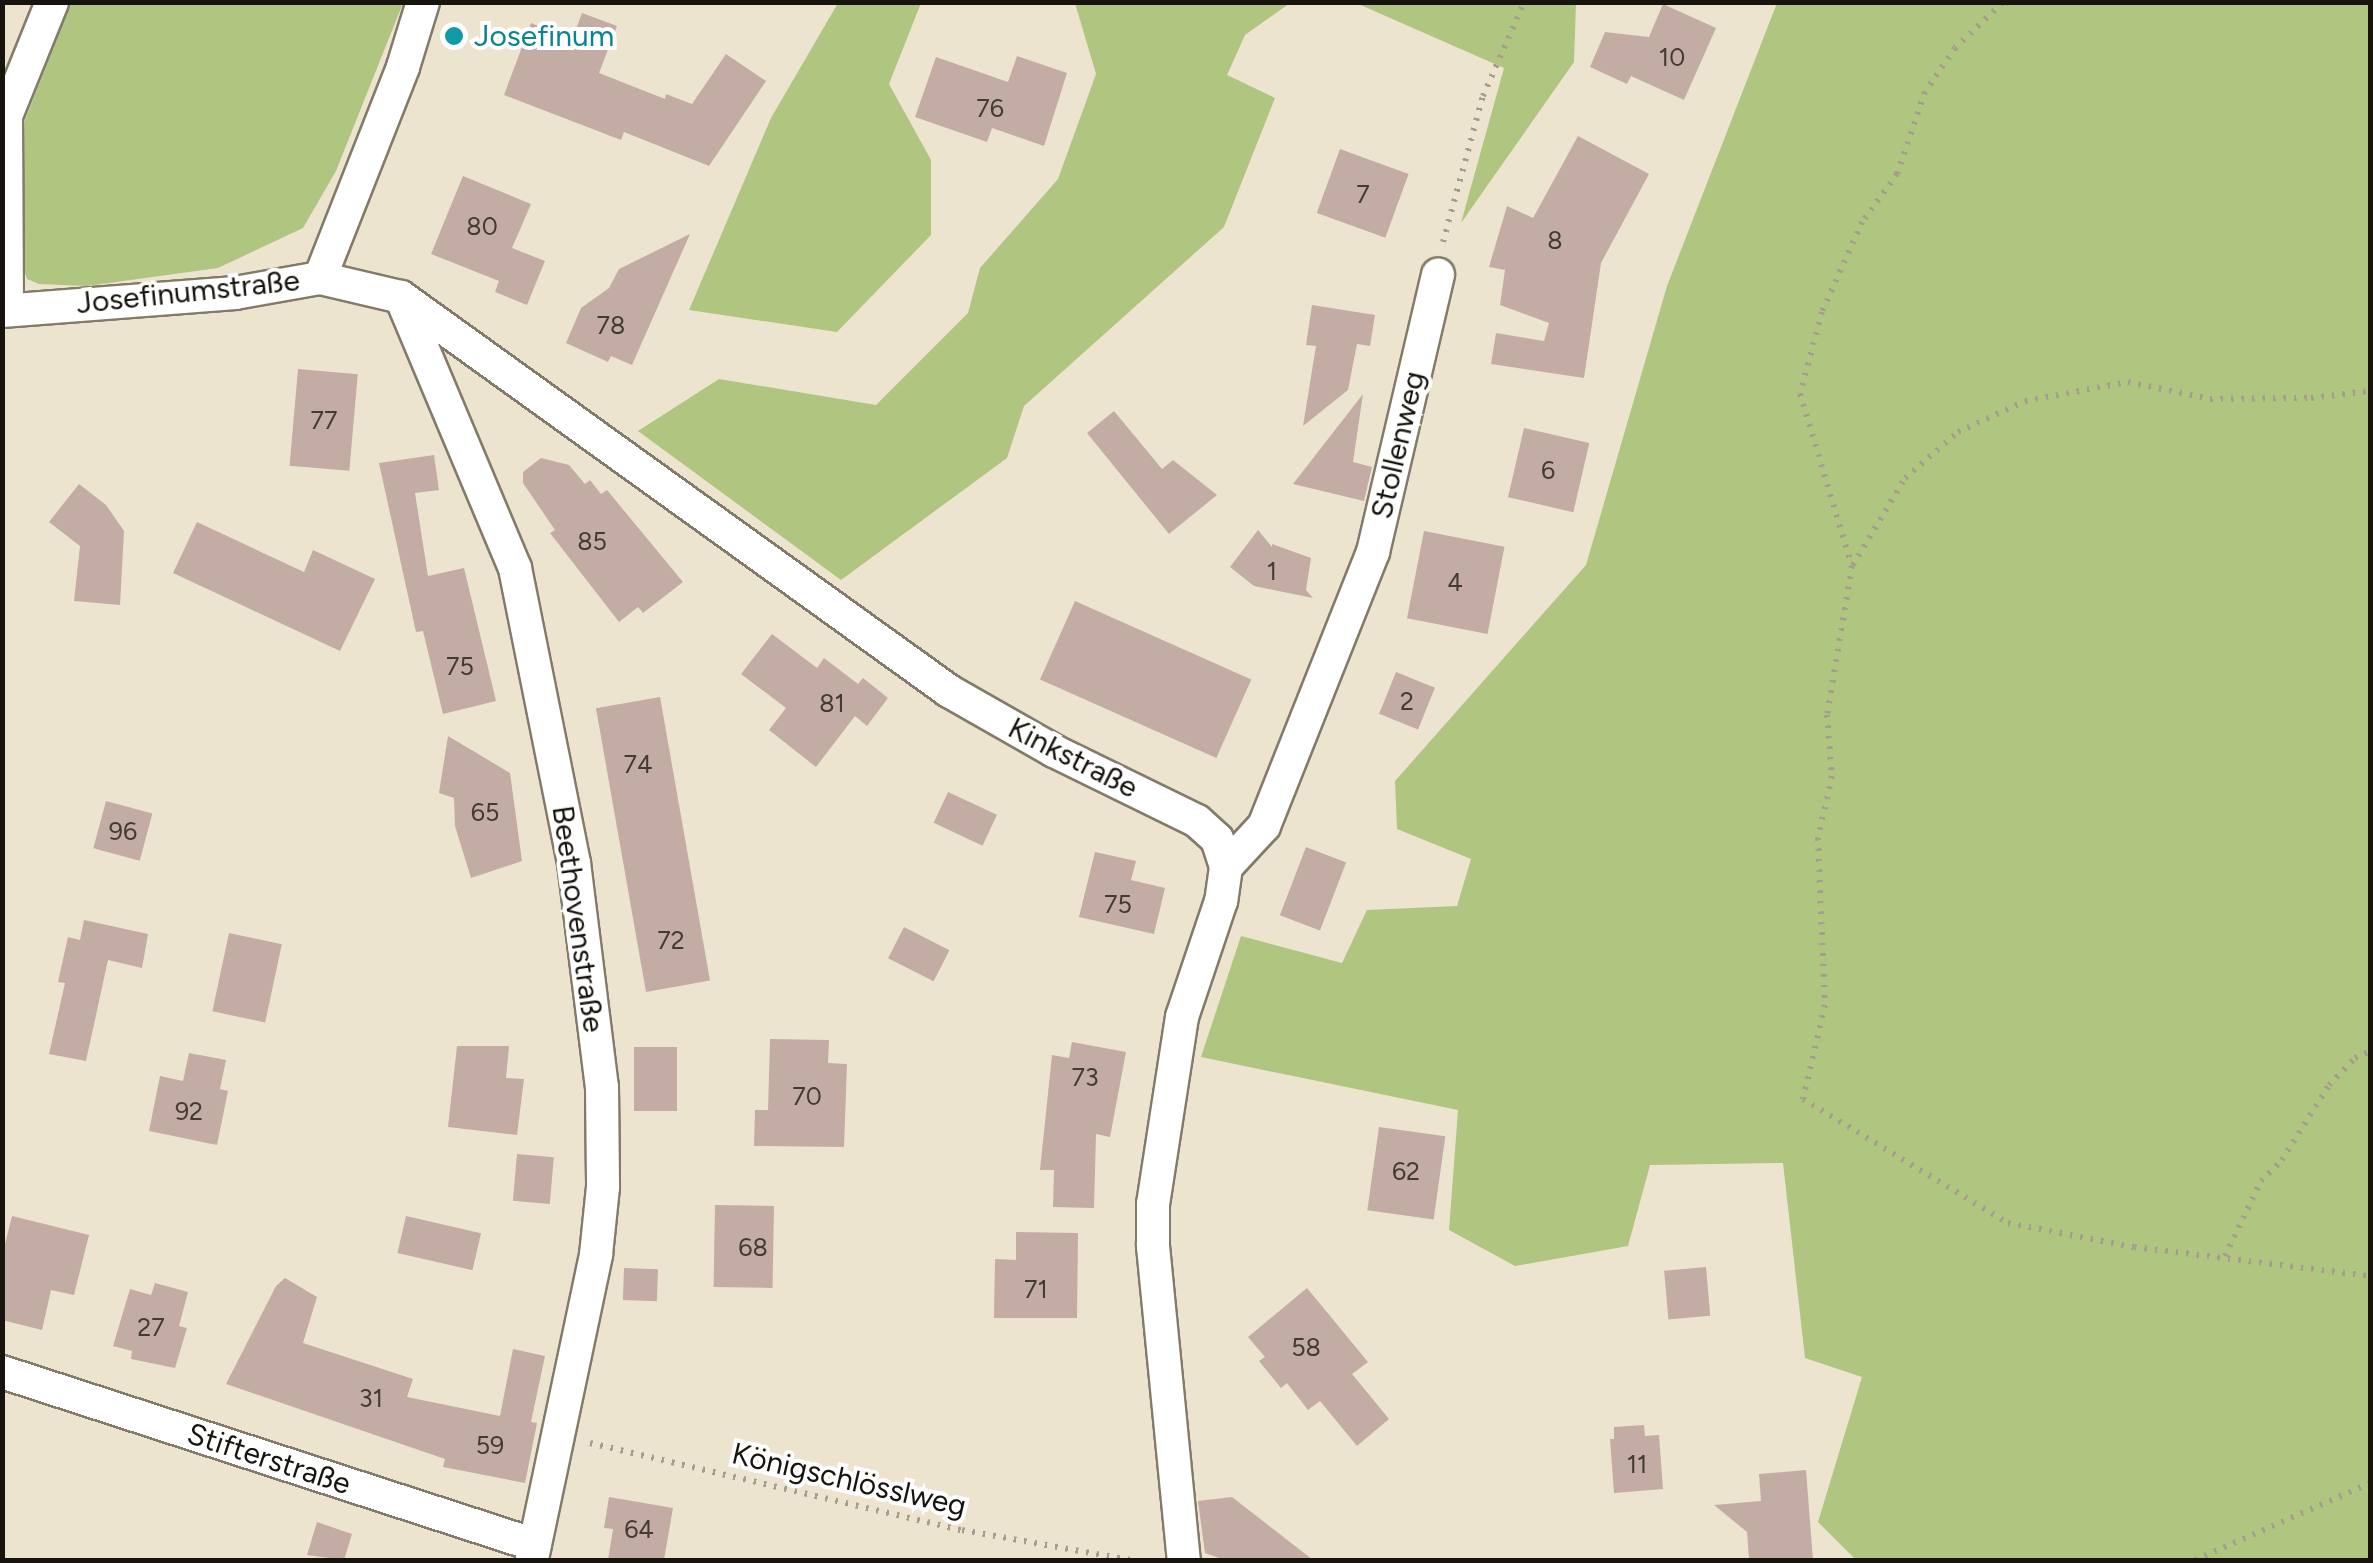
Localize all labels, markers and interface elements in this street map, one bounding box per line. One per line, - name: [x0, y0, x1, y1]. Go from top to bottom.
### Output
- place label: Josefinum: [474, 18, 614, 54]
- marker: Josefinum: [443, 25, 465, 47]
- house number: 10: [1659, 42, 1685, 72]
- house number: 76: [976, 93, 1004, 123]
- house number: 7: [1356, 179, 1370, 209]
- house number: 80: [466, 211, 498, 241]
- house number: 8: [1547, 225, 1563, 255]
- street label: Josefinumstraße: [75, 262, 301, 322]
- house number: 78: [597, 310, 625, 340]
- street label: Stollenweg: [1364, 368, 1432, 522]
- house number: 77: [311, 405, 337, 435]
- house number: 6: [1541, 455, 1555, 485]
- house number: 85: [577, 526, 607, 556]
- house number: 1: [1267, 556, 1277, 586]
- house number: 4: [1447, 567, 1463, 597]
- house number: 75: [446, 651, 474, 681]
- house number: 2: [1400, 686, 1414, 716]
- house number: 81: [819, 688, 845, 718]
- street label: Kinkstraße: [1002, 710, 1144, 806]
- house number: 74: [624, 749, 652, 779]
- house number: 65: [471, 797, 499, 827]
- street label: Beethovenstraße: [544, 803, 612, 1035]
- house number: 96: [109, 816, 137, 846]
- house number: 75: [1104, 889, 1132, 919]
- house number: 72: [657, 925, 685, 955]
- house number: 73: [1071, 1062, 1099, 1092]
- house number: 70: [792, 1081, 822, 1111]
- house number: 92: [175, 1096, 203, 1126]
- house number: 62: [1392, 1156, 1420, 1186]
- house number: 68: [738, 1232, 768, 1262]
- house number: 71: [1024, 1274, 1048, 1304]
- house number: 27: [137, 1312, 165, 1342]
- house number: 58: [1291, 1332, 1321, 1362]
- house number: 31: [359, 1383, 383, 1413]
- street label: Stifterstraße: [183, 1416, 355, 1502]
- house number: 59: [476, 1430, 504, 1460]
- street label: Königschlösslweg: [728, 1436, 970, 1524]
- house number: 11: [1627, 1449, 1647, 1479]
- house number: 64: [624, 1514, 654, 1544]

